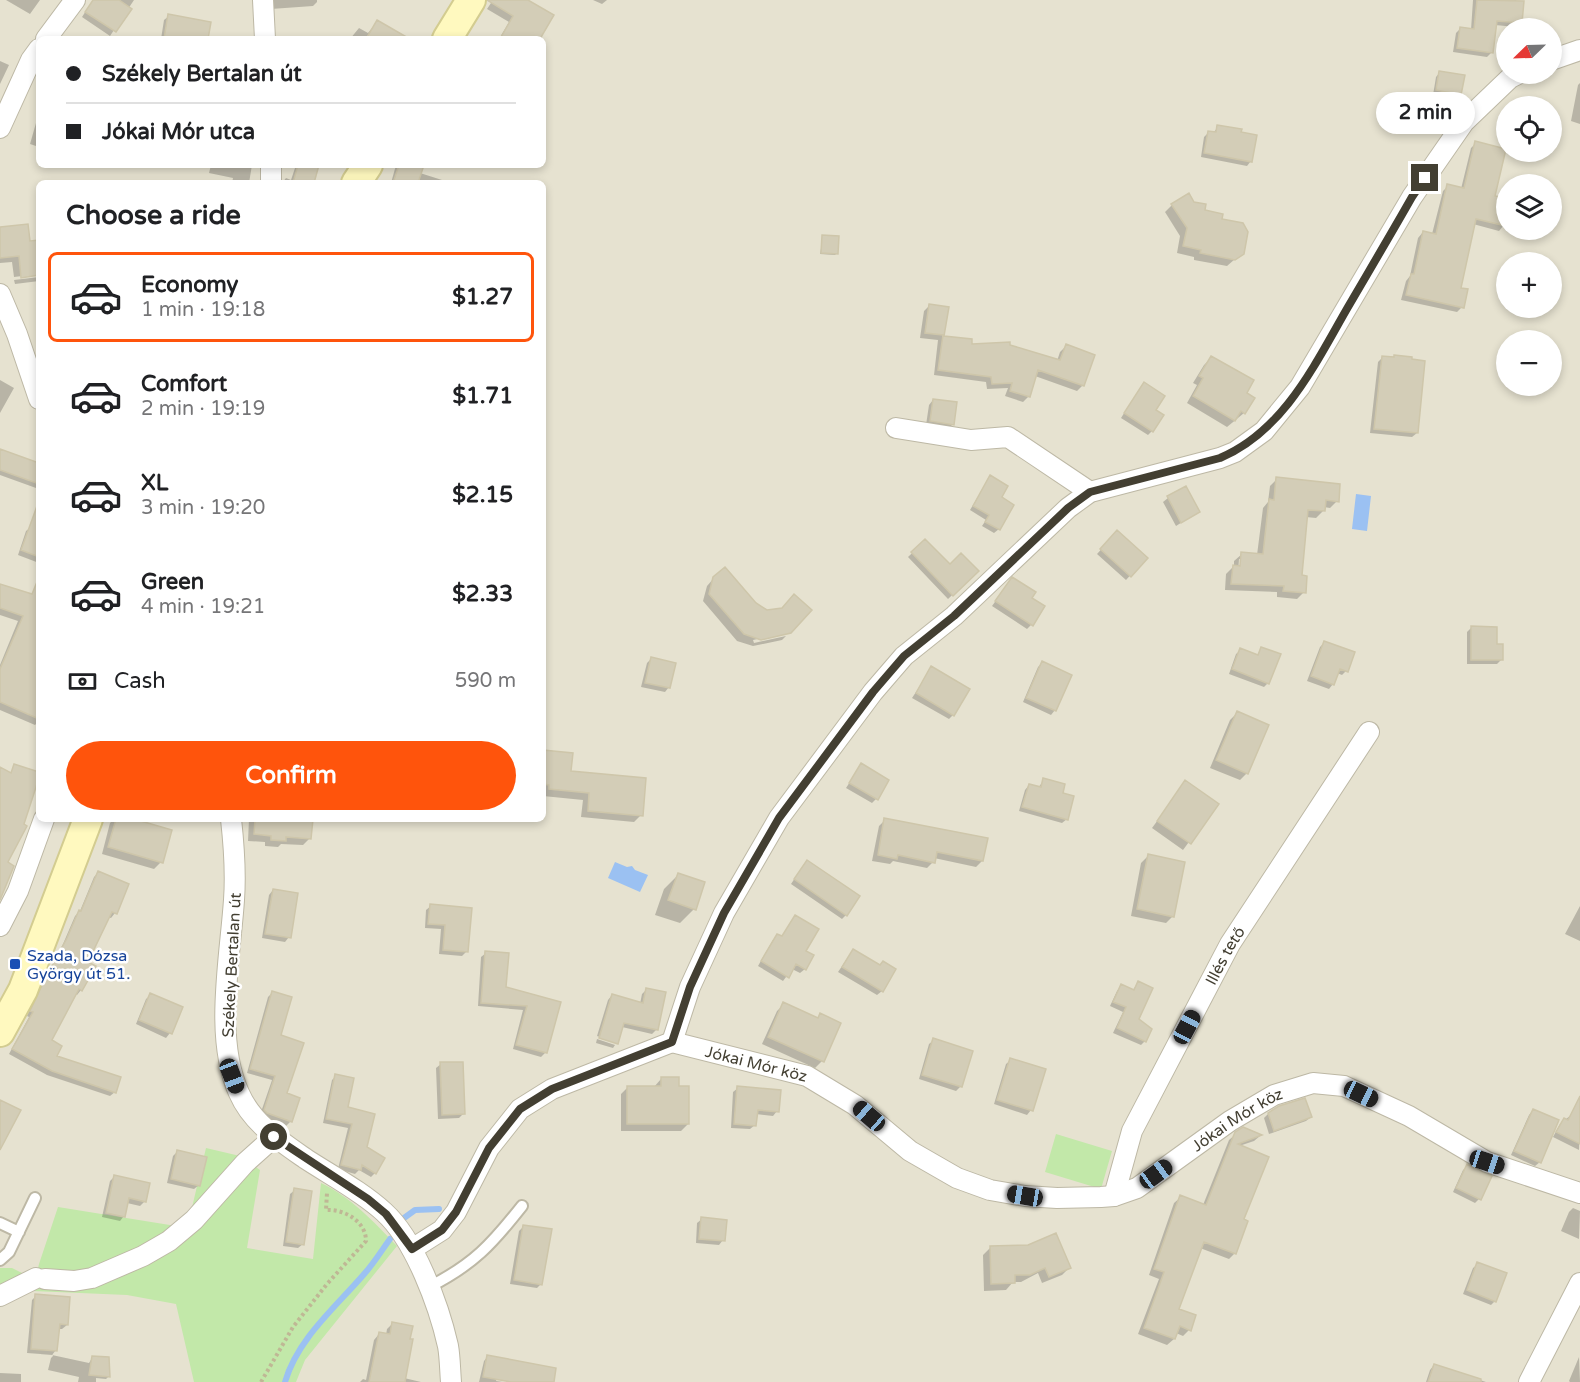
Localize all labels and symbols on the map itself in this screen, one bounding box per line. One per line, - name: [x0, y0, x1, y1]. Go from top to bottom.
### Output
- north arrow: [1496, 18, 1562, 84]
- callout: 2 min: [1376, 91, 1474, 133]
- route end: [1411, 164, 1438, 191]
- street label: Székely Bertalan út: [218, 892, 246, 1038]
- street label: Illés tető: [1201, 923, 1250, 989]
- place label: Szada, Dózsa György út 51.: [27, 946, 130, 984]
- marker: Szada, Dózsa György út 51.: [8, 957, 22, 971]
- car: [1171, 1007, 1203, 1047]
- street label: Jókai Mór köz: [703, 1042, 809, 1087]
- car: [217, 1056, 247, 1096]
- car: [1341, 1078, 1381, 1110]
- street label: Jókai Mór köz: [1188, 1084, 1285, 1156]
- car: [850, 1097, 888, 1135]
- route start: [260, 1123, 287, 1150]
- car: [1467, 1148, 1507, 1176]
- car: [1136, 1156, 1176, 1192]
- car: [1006, 1184, 1044, 1208]

